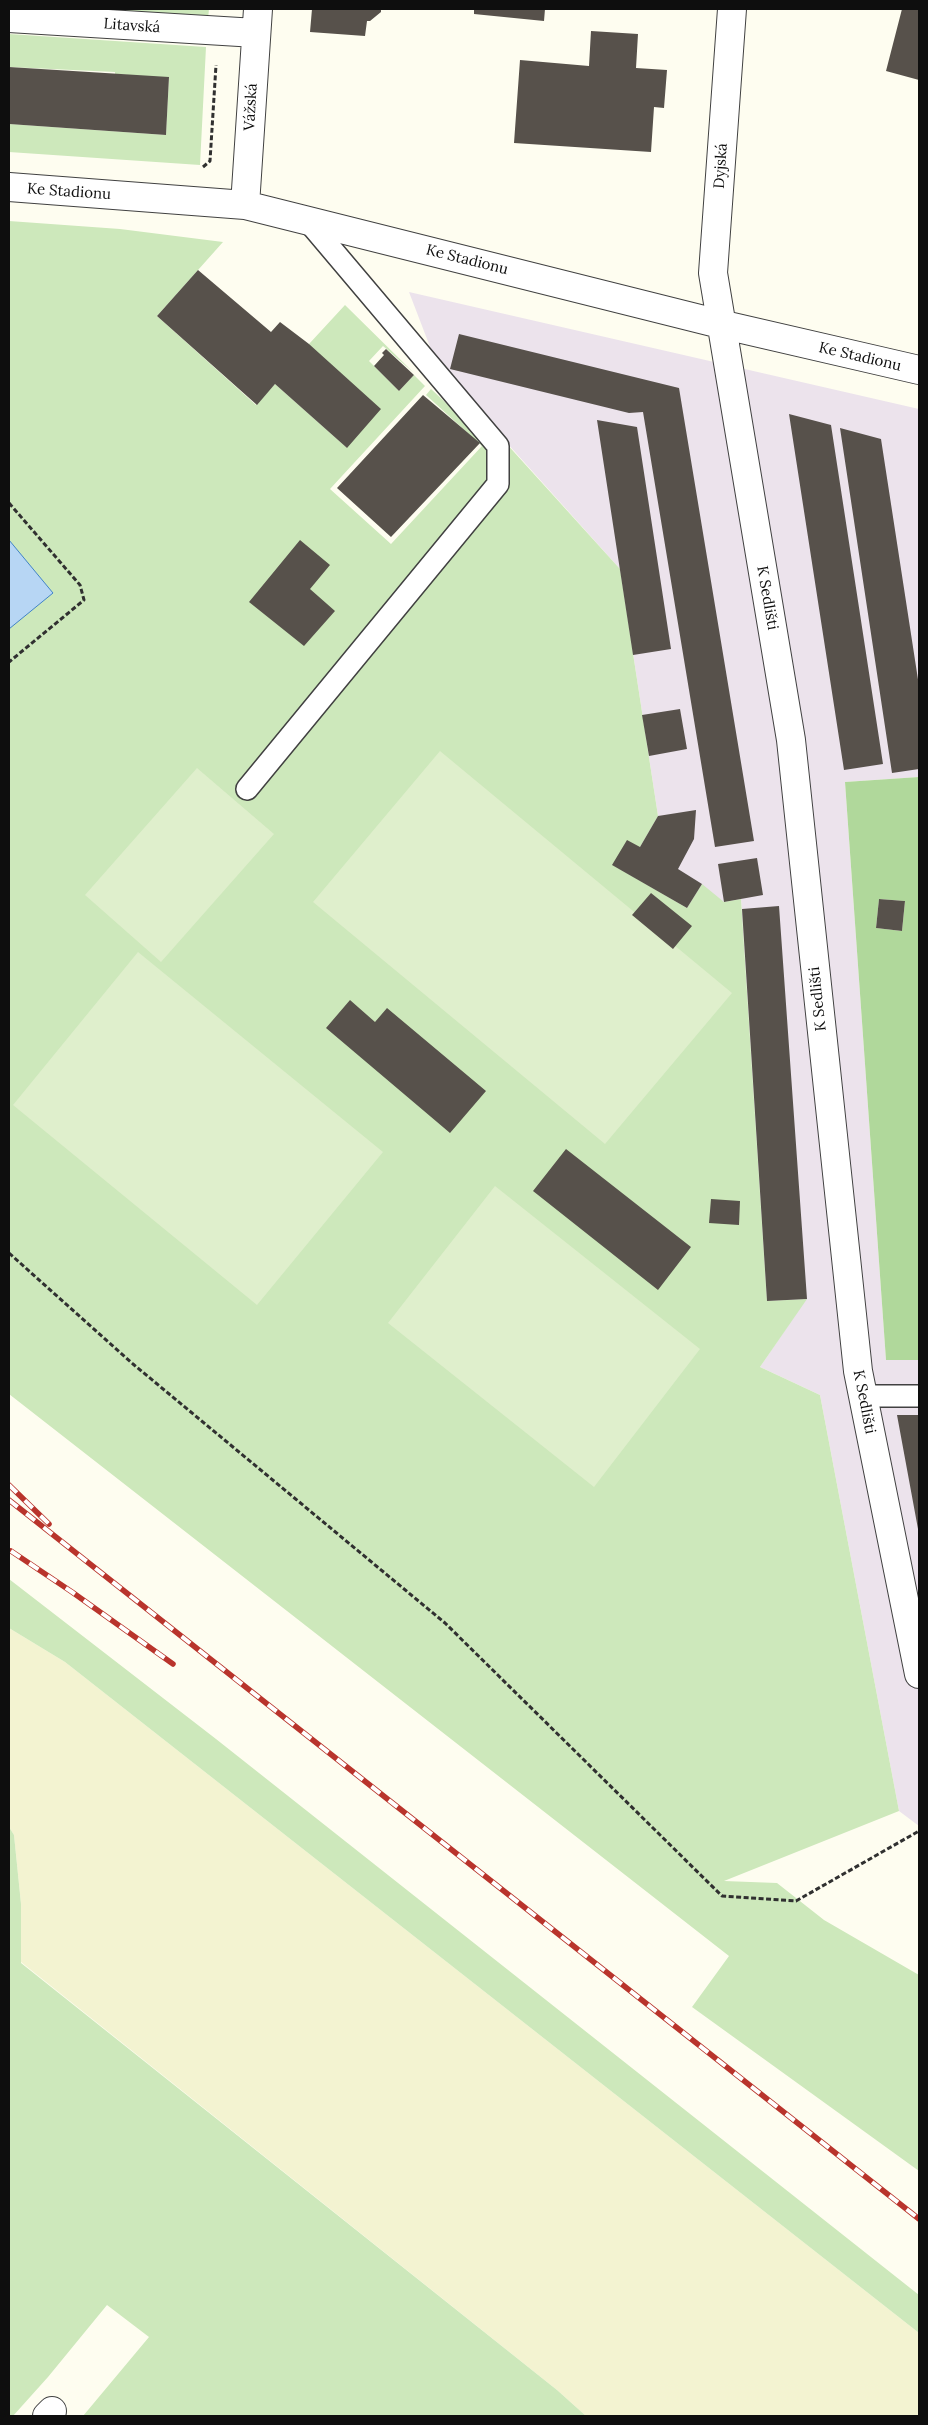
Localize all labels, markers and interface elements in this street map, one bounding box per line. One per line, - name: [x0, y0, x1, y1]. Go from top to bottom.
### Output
- street label: Litavská: [103, 15, 161, 37]
- street label: Vážská: [241, 83, 261, 131]
- street label: Dyjská: [710, 143, 732, 189]
- street label: Ke Stadionu: [26, 180, 112, 204]
- street label: Ke Stadionu: [424, 241, 510, 279]
- street label: Ke Stadionu: [817, 339, 903, 375]
- street label: K Sedlišti: [752, 564, 782, 632]
- street label: K Sedlišti: [806, 966, 830, 1032]
- street label: K Sedlišti: [849, 1368, 879, 1436]

